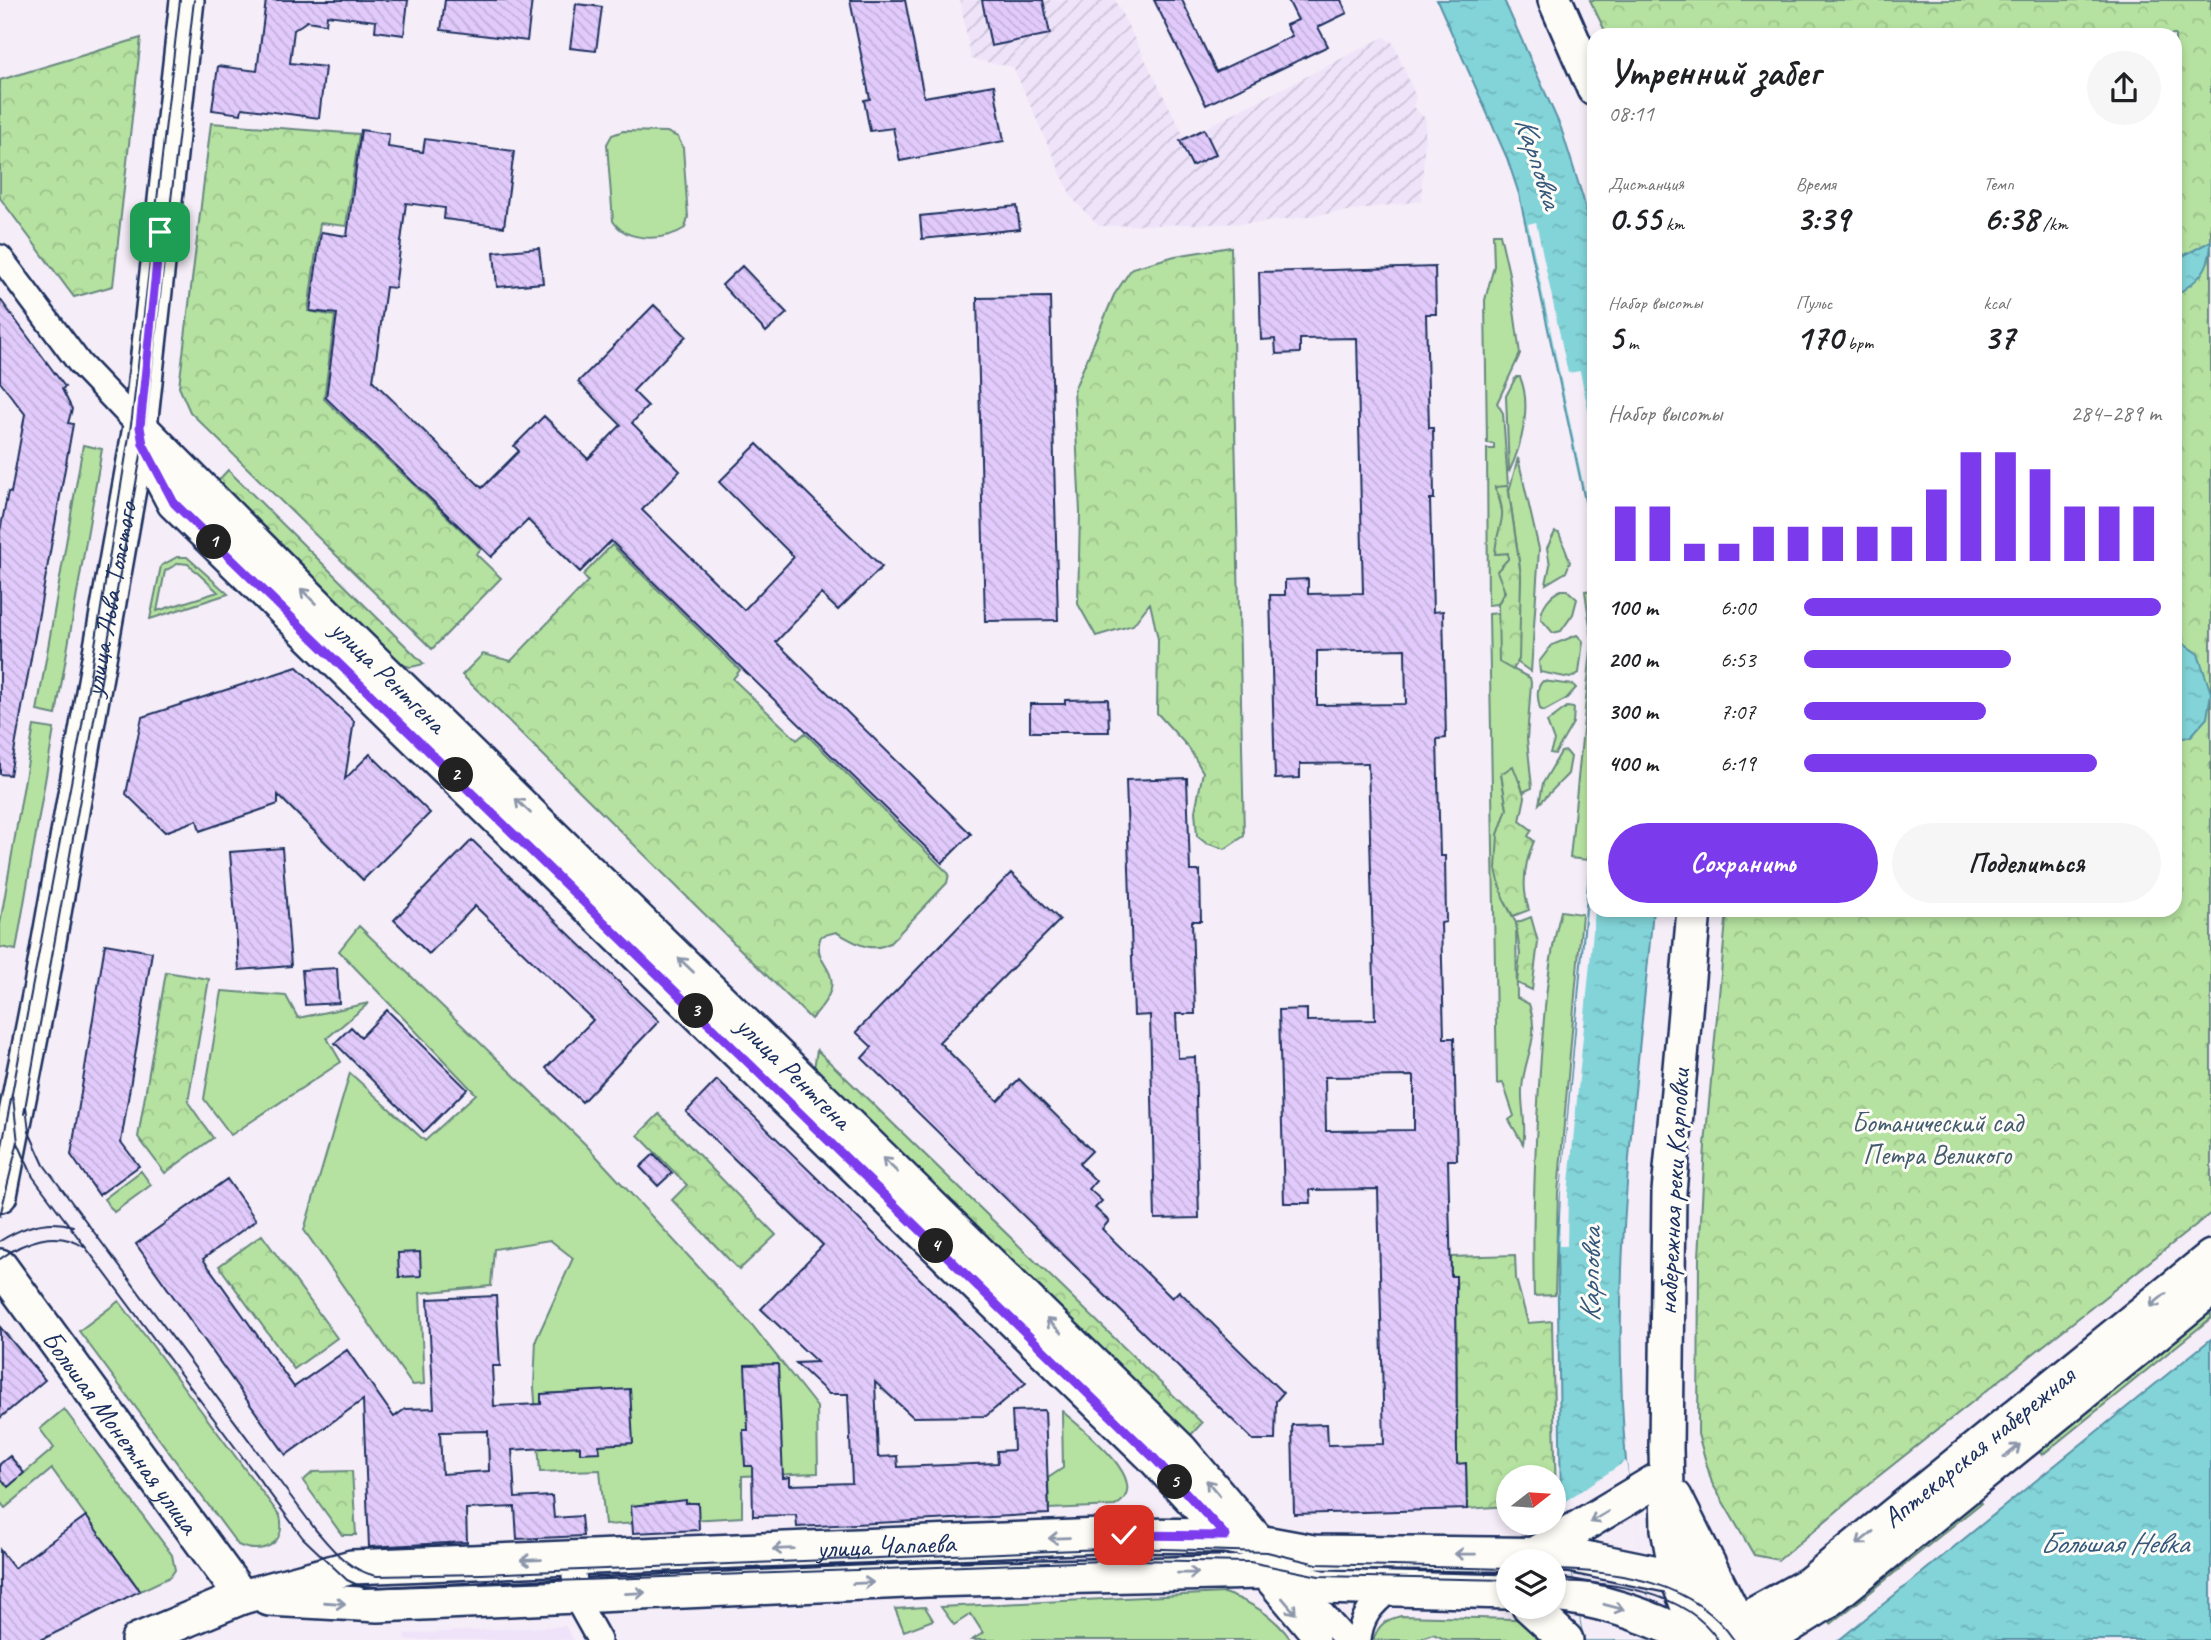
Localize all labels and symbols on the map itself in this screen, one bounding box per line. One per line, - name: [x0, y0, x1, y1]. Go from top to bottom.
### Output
- water label: Карповка: [1506, 112, 1573, 216]
- pin: [130, 202, 190, 262]
- street label: улица Льва Толстого: [75, 497, 144, 701]
- pin: 1: [196, 524, 232, 560]
- one-way arrow: [299, 587, 316, 604]
- street label: улица Рентгена: [322, 610, 456, 742]
- pin: 2: [438, 758, 474, 792]
- one-way arrow: [515, 798, 532, 815]
- one-way arrow: [677, 957, 694, 974]
- pin: 3: [678, 993, 714, 1028]
- street label: улица Рентгена: [728, 1007, 861, 1138]
- street label: набережная реки Карповки: [1649, 1066, 1697, 1316]
- park label: Ботанический сад Петра Великого: [1851, 1105, 2026, 1172]
- one-way arrow: [882, 1157, 899, 1174]
- water label: Карповка: [1570, 1224, 1610, 1322]
- pin: 4: [918, 1228, 954, 1264]
- one-way arrow: [2150, 1292, 2168, 1307]
- one-way arrow: [1046, 1317, 1063, 1334]
- street label: Большая Монетная улица: [35, 1323, 208, 1542]
- street label: Аптекарская набережная: [1875, 1356, 2083, 1535]
- one-way arrow: [2002, 1443, 2020, 1459]
- pin: 5: [1158, 1464, 1192, 1500]
- north arrow: [1496, 1465, 1566, 1535]
- one-way arrow: [1205, 1480, 1221, 1498]
- pin: [1094, 1505, 1154, 1565]
- one-way arrow: [1590, 1511, 1610, 1525]
- street label: улица Чапаева: [814, 1524, 958, 1565]
- water label: Большая Невка: [2040, 1524, 2191, 1562]
- one-way arrow: [1856, 1530, 1874, 1546]
- one-way arrow: [1048, 1532, 1071, 1545]
- one-way arrow: [772, 1543, 795, 1556]
- one-way arrow: [1454, 1547, 1477, 1560]
- one-way arrow: [520, 1553, 543, 1566]
- one-way arrow: [1176, 1566, 1199, 1580]
- one-way arrow: [851, 1576, 873, 1589]
- one-way arrow: [624, 1587, 647, 1600]
- one-way arrow: [323, 1597, 345, 1610]
- one-way arrow: [1280, 1597, 1296, 1615]
- one-way arrow: [1602, 1601, 1625, 1614]

